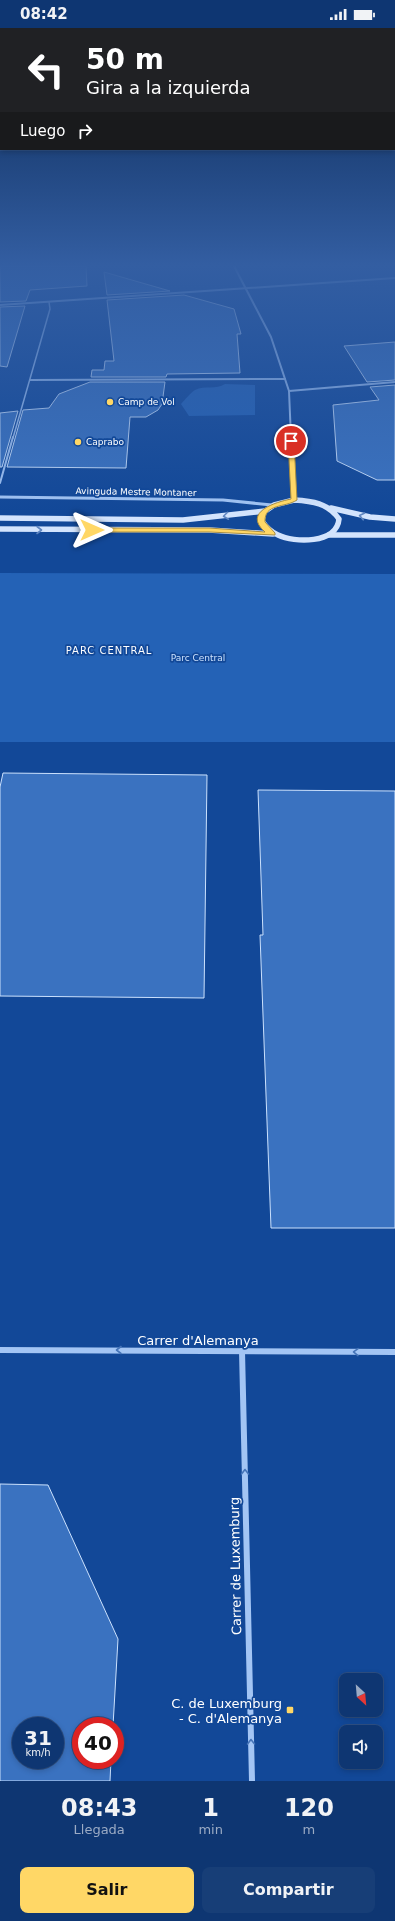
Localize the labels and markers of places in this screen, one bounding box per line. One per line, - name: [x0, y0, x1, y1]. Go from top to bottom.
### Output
- marker: Camp de Vol: [105, 397, 115, 407]
- place label: Camp de Vol: [118, 397, 175, 407]
- pin: [274, 424, 308, 458]
- marker: Caprabo: [73, 437, 83, 447]
- place label: Caprabo: [86, 437, 124, 447]
- place label: C. de Luxemburg - C. d'Alemanya: [171, 1696, 282, 1726]
- marker: C. de Luxemburg - C. d'Alemanya: [285, 1705, 295, 1715]

